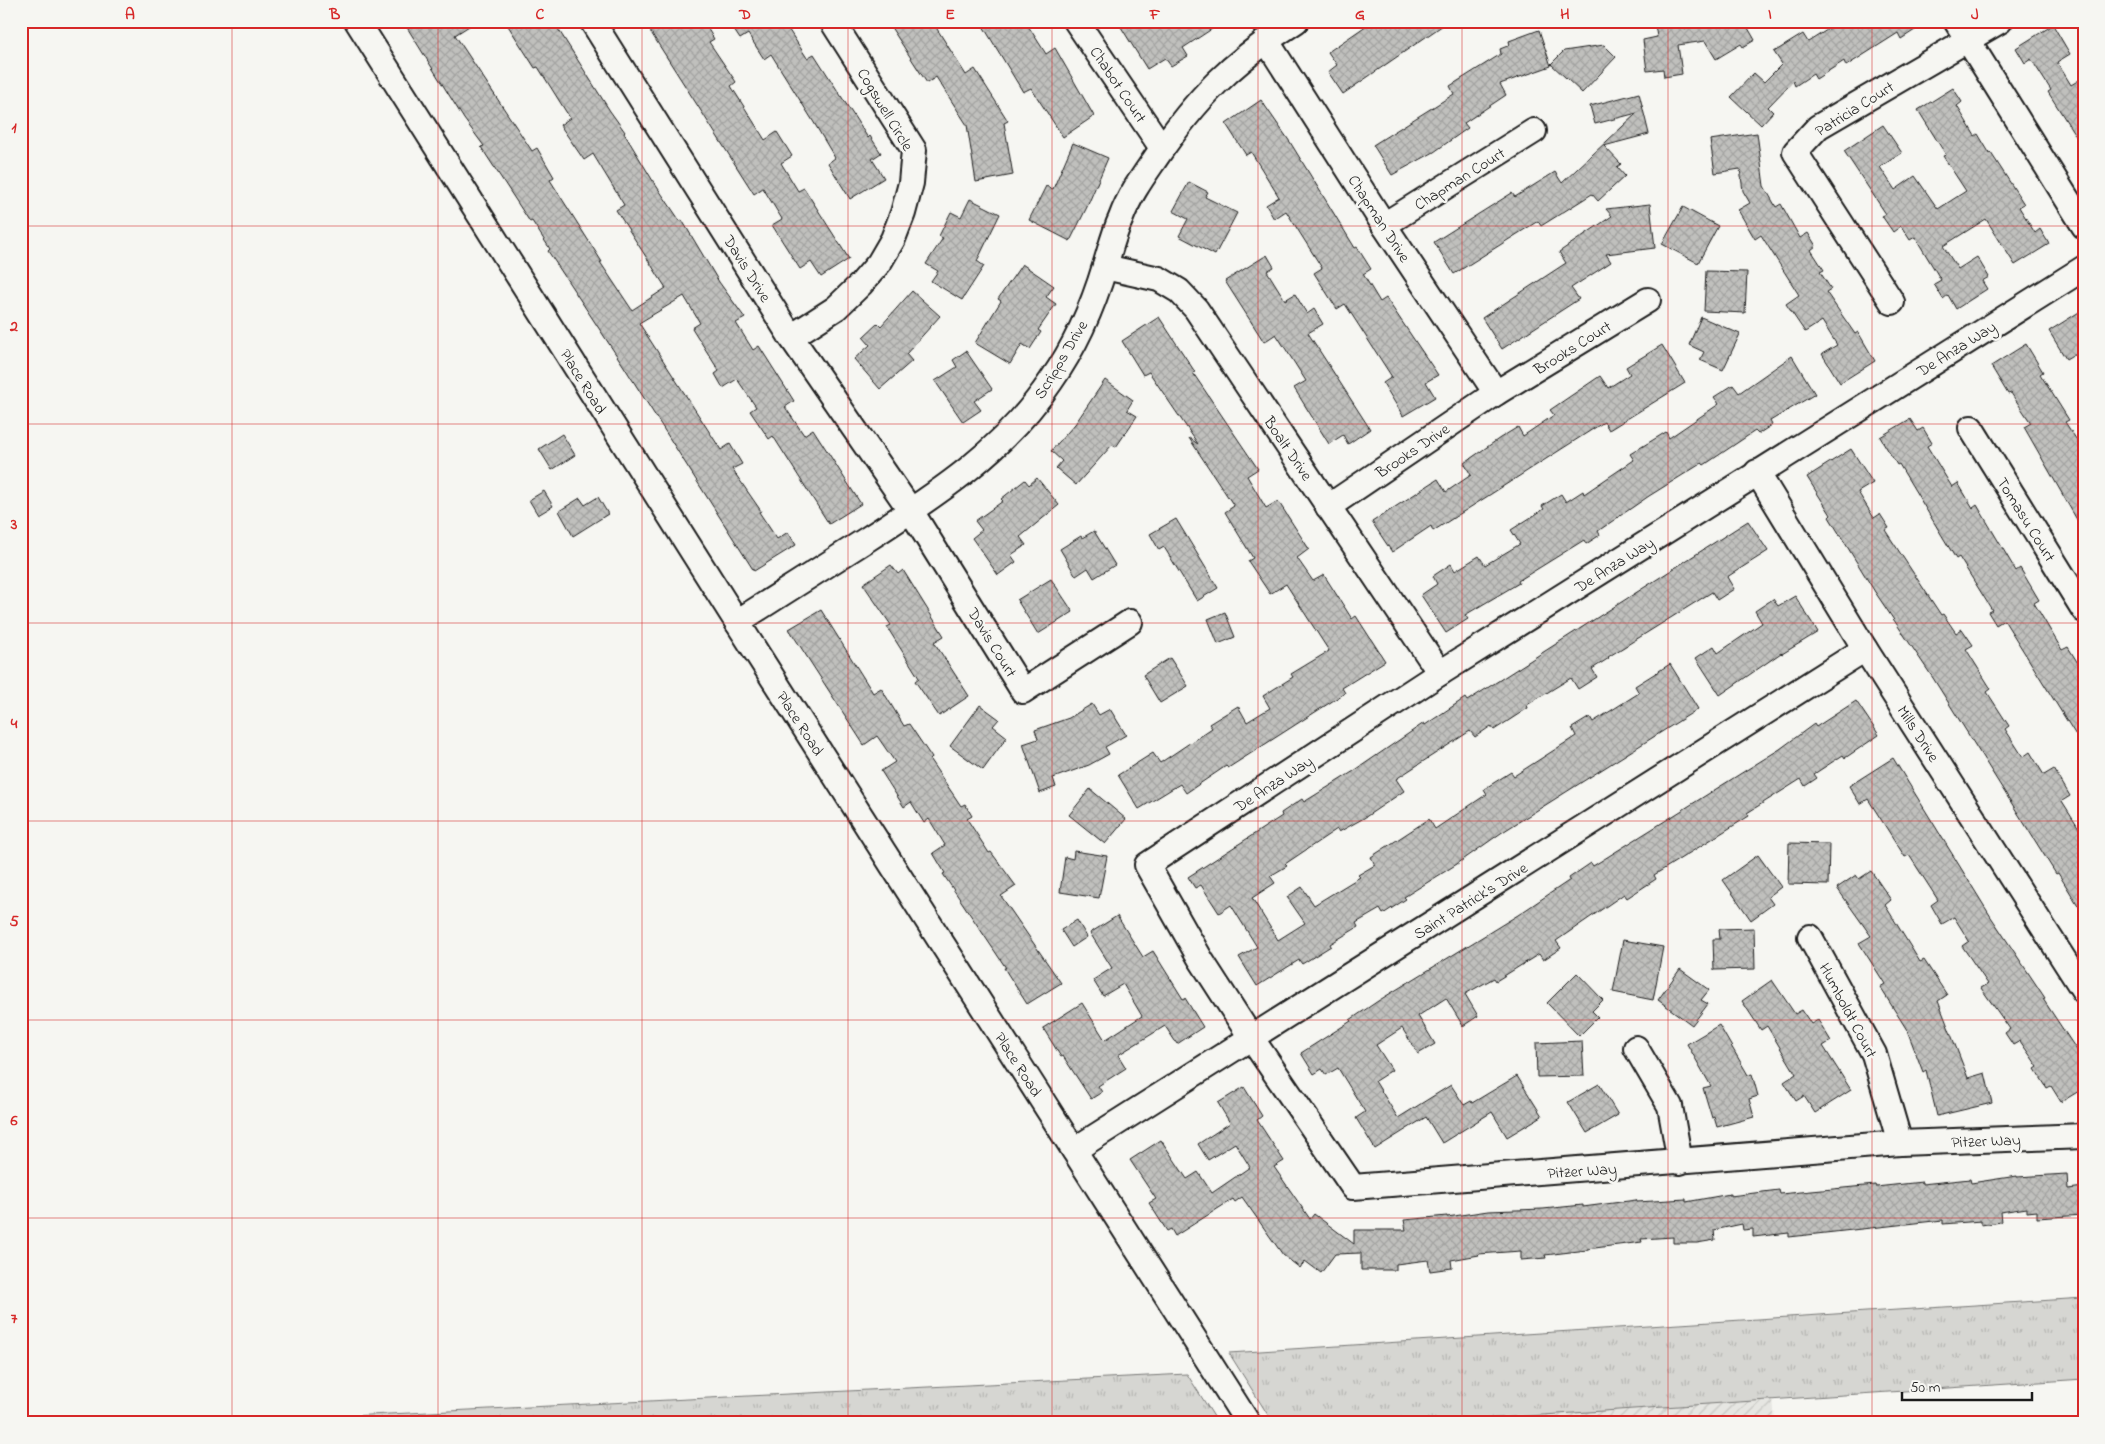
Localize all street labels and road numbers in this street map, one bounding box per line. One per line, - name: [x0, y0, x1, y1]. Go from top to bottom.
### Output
- street label: Chabot Court: [1083, 42, 1152, 129]
- street label: Cogswell Circle: [850, 64, 919, 157]
- street label: Patricia Court: [1811, 76, 1900, 144]
- street label: Chapman Court: [1410, 142, 1511, 217]
- street label: Chapman Drive: [1341, 171, 1416, 268]
- street label: Davis Drive: [716, 230, 777, 308]
- street label: Scripps Drive: [1029, 315, 1095, 404]
- street label: Brooks Court: [1529, 315, 1617, 383]
- street label: De Anza Way: [1912, 316, 2002, 384]
- street label: Place Road: [553, 345, 612, 419]
- street label: Boalt Drive: [1256, 411, 1318, 487]
- street label: Brooks Drive: [1371, 418, 1456, 486]
- street label: Tomasu Court: [1990, 473, 2061, 568]
- street label: De Anza Way: [1570, 532, 1660, 600]
- street label: Davis Court: [960, 603, 1023, 683]
- street label: Place Road: [769, 687, 829, 761]
- street label: Mills Drive: [1890, 701, 1945, 768]
- street label: De Anza Way: [1229, 750, 1318, 820]
- street label: Saint Patrick's Drive: [1409, 856, 1533, 946]
- street label: Humboldt Court: [1812, 959, 1883, 1063]
- street label: Place Road: [987, 1028, 1047, 1102]
- street label: Pitzer Way: [1951, 1129, 2021, 1155]
- street label: Pitzer Way: [1547, 1158, 1618, 1186]

